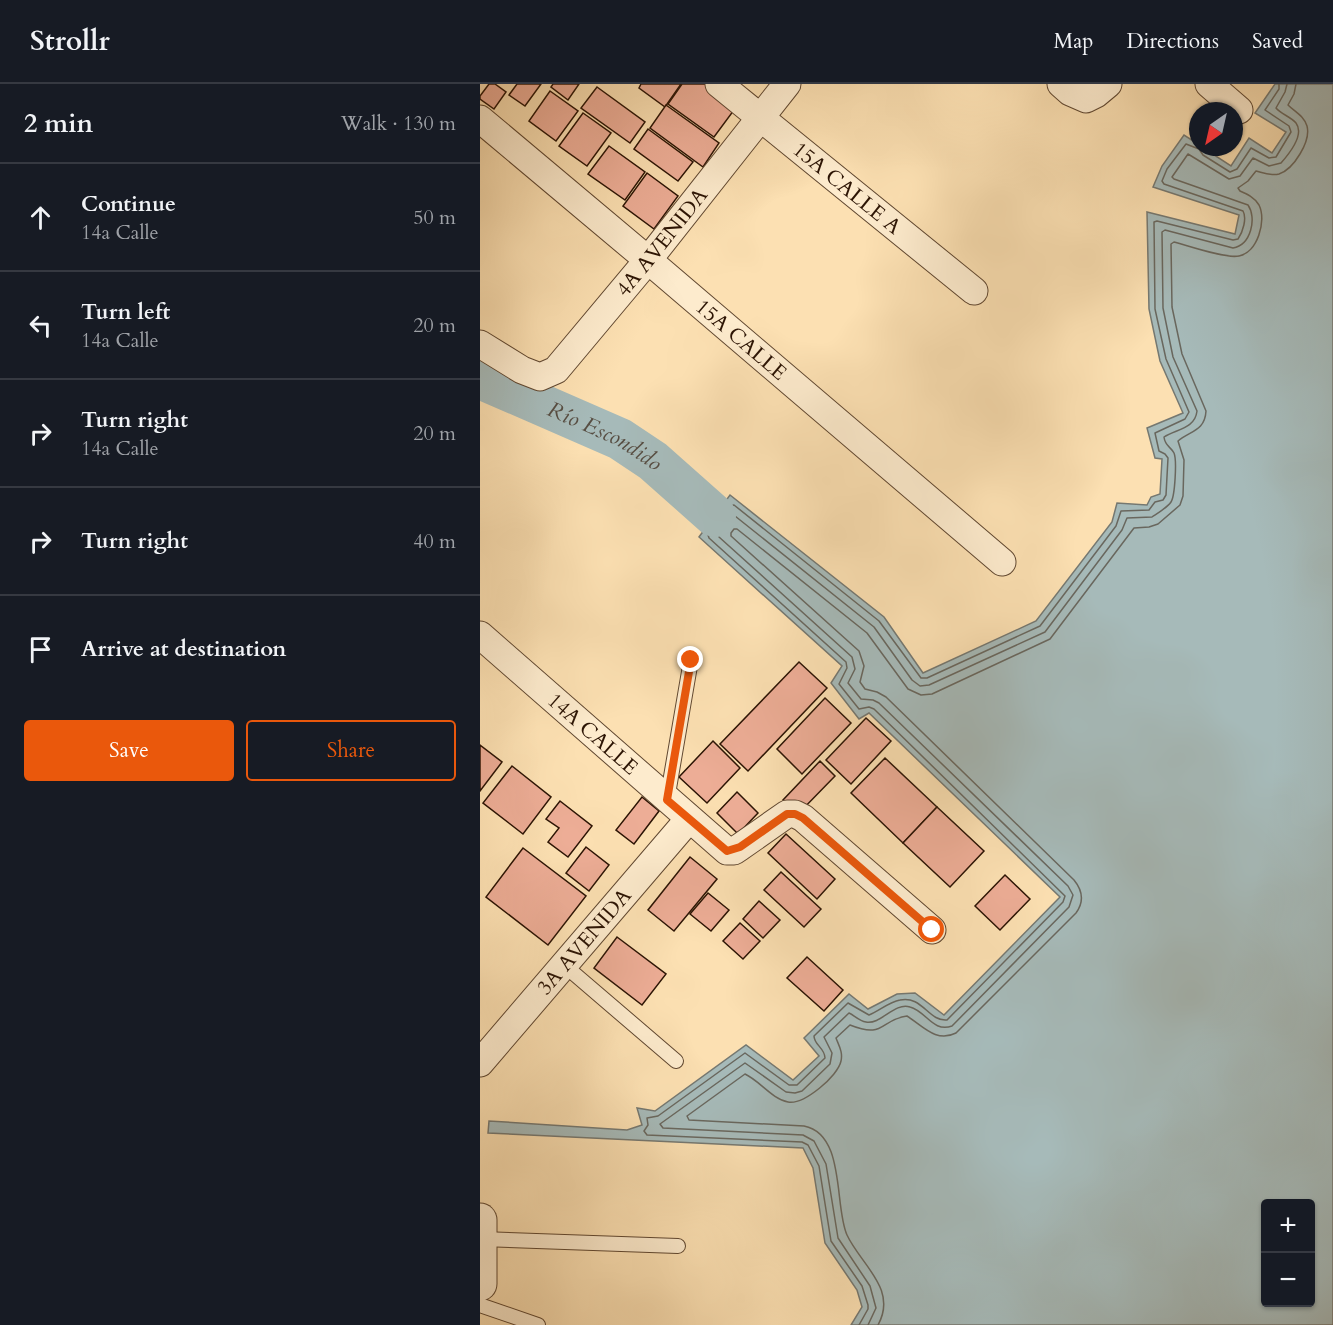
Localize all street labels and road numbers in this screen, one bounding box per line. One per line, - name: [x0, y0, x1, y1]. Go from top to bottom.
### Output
- street label: 15A CALLE A: [787, 135, 908, 241]
- street label: 4A AVENIDA: [609, 182, 714, 303]
- street label: 15A CALLE: [689, 292, 793, 387]
- street label: 14A CALLE: [541, 686, 644, 781]
- street label: 3A AVENIDA: [530, 882, 638, 1001]

